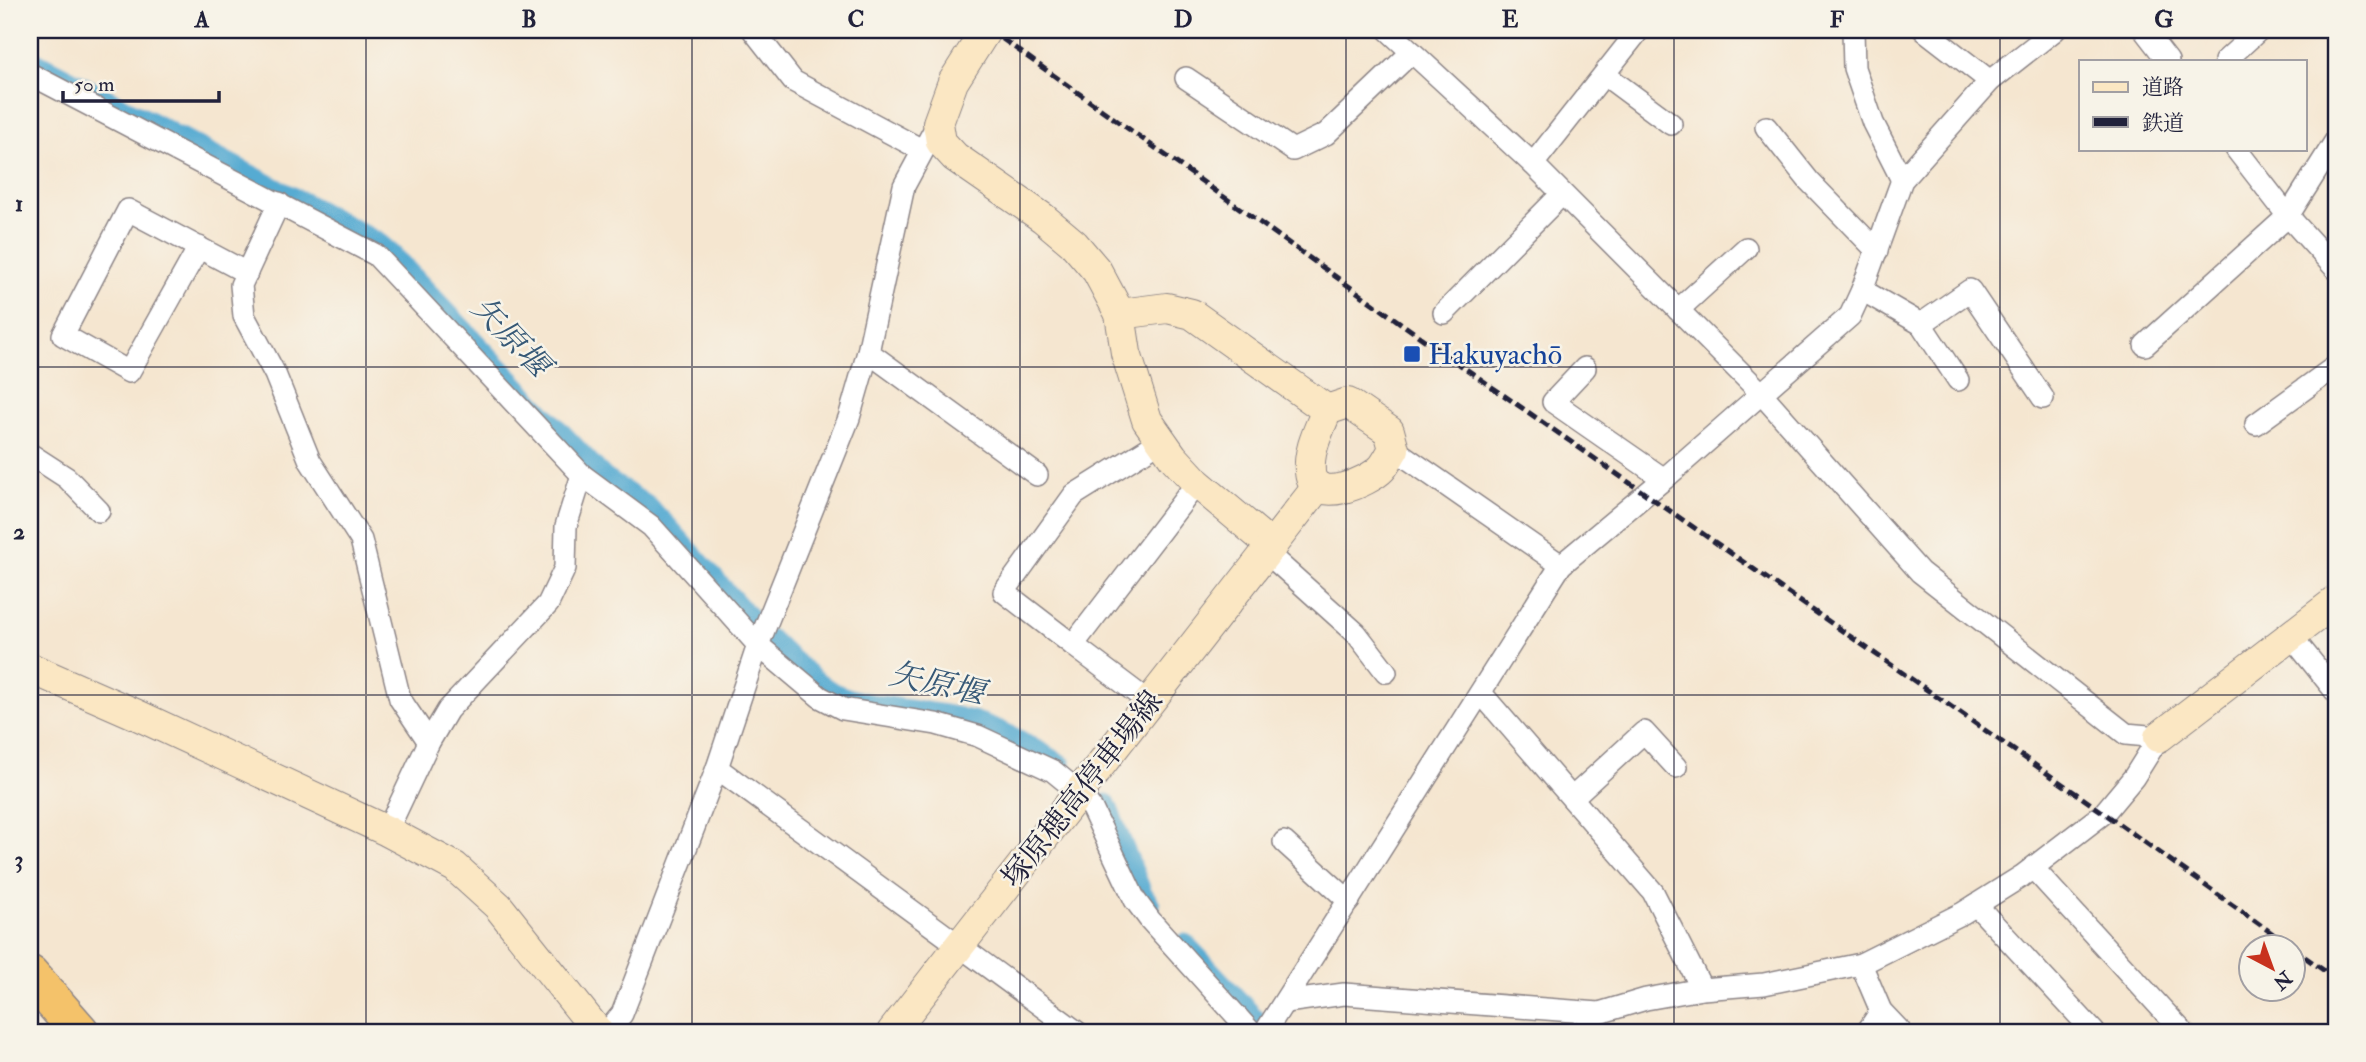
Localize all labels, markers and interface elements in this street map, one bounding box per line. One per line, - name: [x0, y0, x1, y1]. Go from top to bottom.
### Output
- text: A: [194, 5, 210, 34]
- text: B: [521, 5, 537, 34]
- text: C: [848, 5, 864, 34]
- text: D: [1174, 5, 1192, 34]
- text: E: [1502, 5, 1519, 34]
- text: F: [1830, 5, 1845, 34]
- text: G: [2154, 5, 2174, 34]
- scale bar: [63, 60, 219, 104]
- legend: [2079, 60, 2306, 150]
- text: 50 m: [74, 71, 115, 98]
- text: 道路: [2142, 74, 2184, 101]
- text: 鉄道: [2142, 110, 2184, 137]
- text: 1: [15, 189, 23, 218]
- water label: 矢原堰: [463, 288, 561, 389]
- place label: Hakuyachō: [1428, 336, 1562, 373]
- marker: Hakuyachō: [1402, 344, 1422, 364]
- text: 2: [13, 517, 25, 546]
- water label: 矢原堰: [885, 654, 993, 715]
- street label: 塚原穂高停車場線: [994, 683, 1171, 895]
- text: 3: [15, 845, 23, 874]
- north arrow: [2236, 932, 2306, 1002]
- text: N: [2267, 965, 2298, 995]

